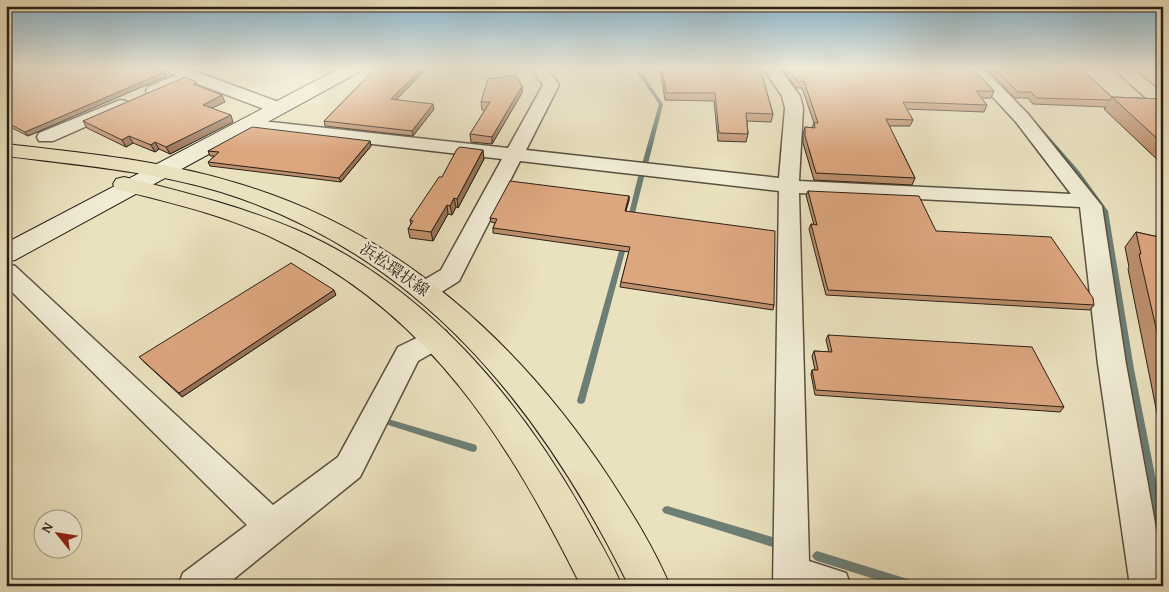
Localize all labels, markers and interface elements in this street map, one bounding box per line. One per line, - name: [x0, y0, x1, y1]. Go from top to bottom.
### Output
- street label: 浜松環状線: [355, 236, 435, 302]
- north arrow: [32, 510, 82, 560]
- text: N: [36, 518, 58, 537]

